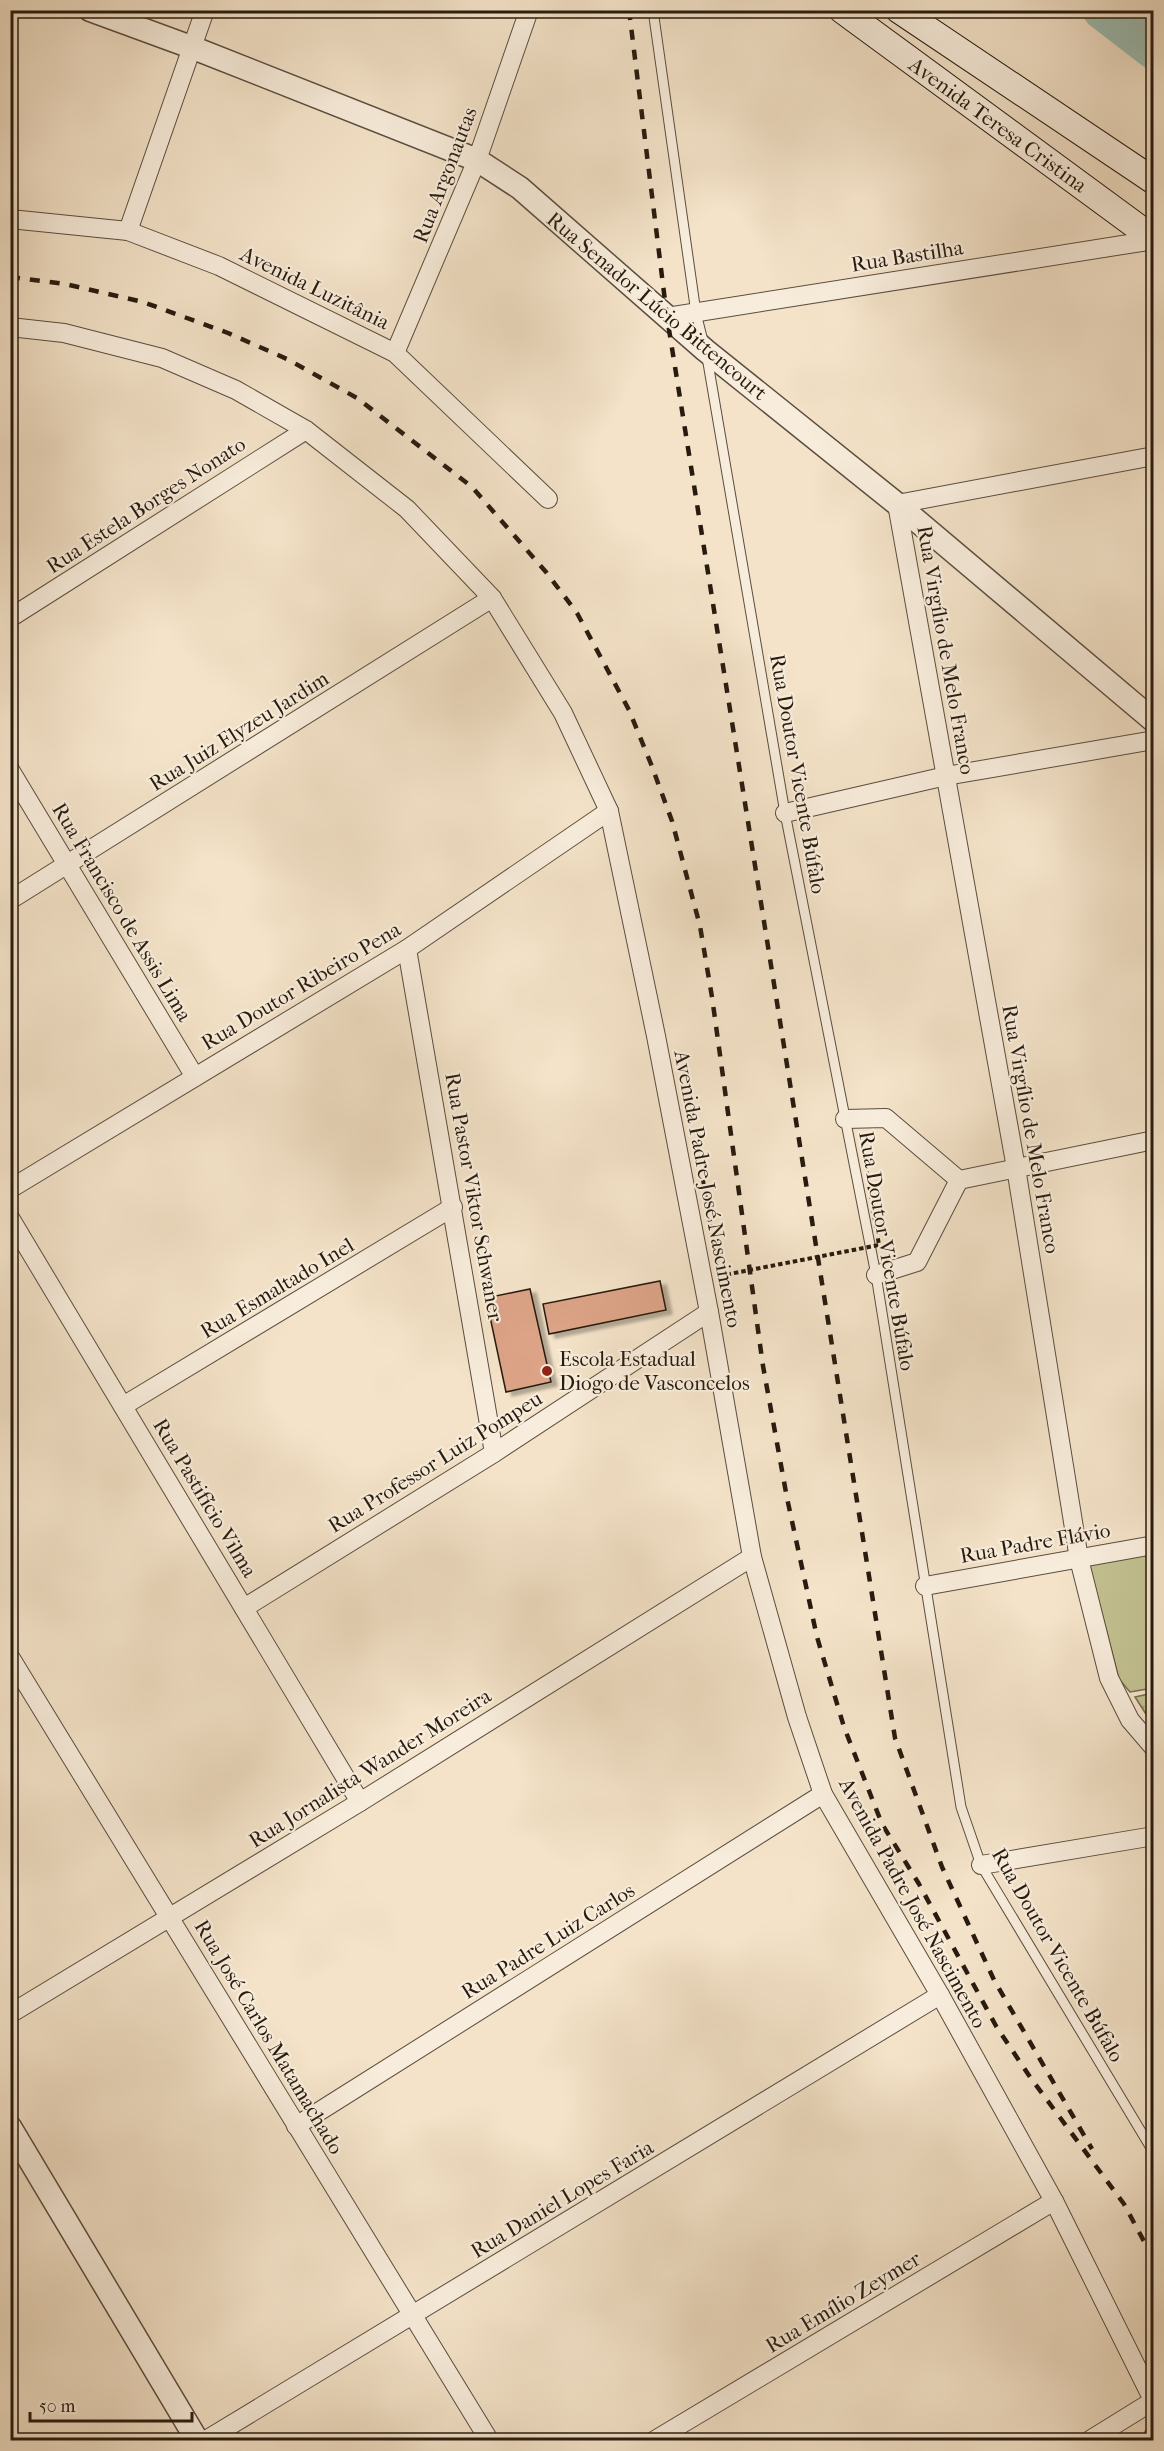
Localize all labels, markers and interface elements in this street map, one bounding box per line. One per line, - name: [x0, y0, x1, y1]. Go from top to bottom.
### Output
- street label: Avenida Teresa Cristina: [904, 52, 1092, 198]
- street label: Rua Argonautas: [408, 103, 482, 246]
- street label: Rua Senador Lúcio Bittencourt: [542, 207, 772, 405]
- street label: Rua Bastilha: [849, 235, 965, 277]
- street label: Avenida Luzitânia: [236, 241, 394, 335]
- street label: Rua Estela Borges Nonato: [42, 432, 250, 578]
- street label: Rua Virgílio de Melo Franco: [912, 524, 980, 776]
- street label: Rua Doutor Vicente Búfalo: [765, 652, 831, 896]
- street label: Rua Juiz Elyzeu Jardim: [145, 666, 333, 796]
- street label: Rua Francisco de Assis Lima: [47, 798, 197, 1026]
- street label: Rua Doutor Ribeiro Pena: [197, 917, 405, 1055]
- street label: Rua Virgílio de Melo Franco: [997, 1003, 1065, 1255]
- street label: Avenida Padre José Nascimento: [669, 1047, 747, 1330]
- street label: Rua Pastor Viktor Schwaner: [440, 1071, 508, 1323]
- street label: Rua Doutor Vicente Búfalo: [854, 1129, 920, 1373]
- street label: Rua Esmaltado Inel: [196, 1233, 358, 1343]
- place label: Escola Estadual Diogo de Vasconcelos: [559, 1347, 750, 1395]
- marker: Escola Estadual Diogo de Vasconcelos: [540, 1364, 554, 1378]
- street label: Rua Professor Luiz Pompeu: [324, 1386, 546, 1538]
- street label: Rua Pastifício Vilma: [148, 1414, 262, 1582]
- street label: Rua Padre Flávio: [958, 1518, 1112, 1568]
- street label: Rua Jornalista Wander Moreira: [244, 1683, 496, 1853]
- street label: Avenida Padre José Nascimento: [834, 1773, 992, 2032]
- street label: Rua Doutor Vicente Búfalo: [987, 1844, 1129, 2066]
- street label: Rua Padre Luiz Carlos: [457, 1878, 639, 2004]
- street label: Rua José Carlos Matamachado: [189, 1916, 349, 2158]
- street label: Rua Daniel Lopes Faria: [466, 2135, 658, 2263]
- street label: Rua Emílio Zeymer: [761, 2246, 925, 2358]
- scale bar: [30, 2385, 192, 2423]
- text: 50 m: [39, 2396, 76, 2417]

